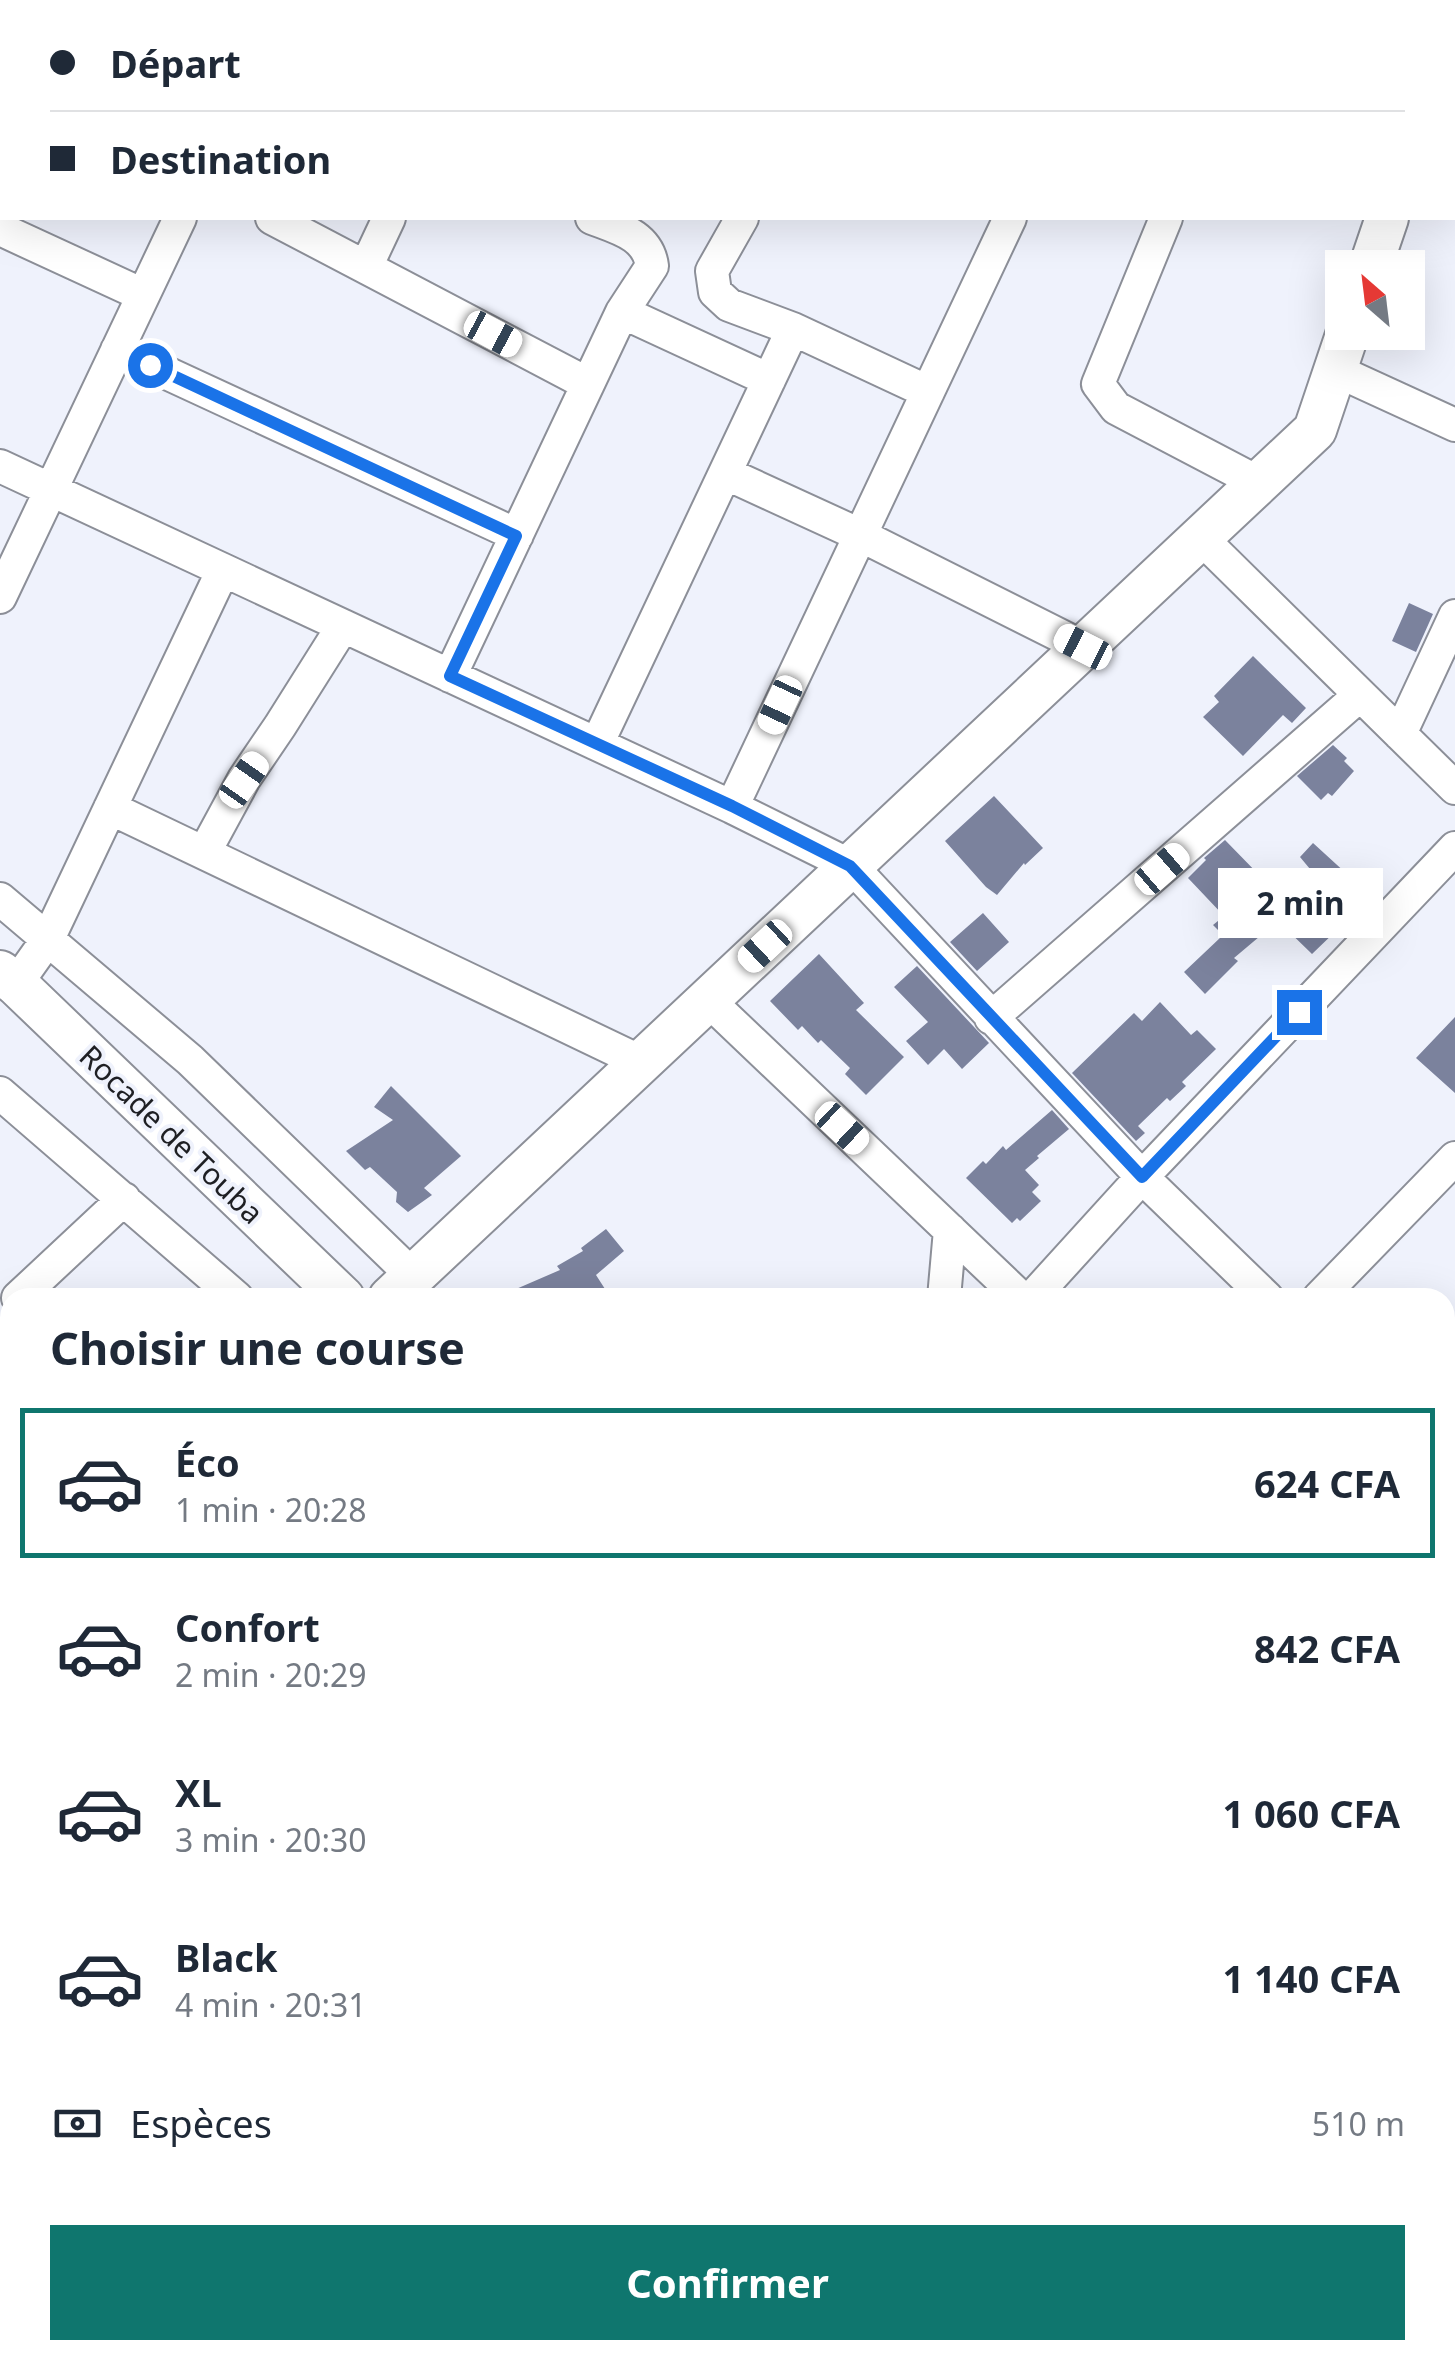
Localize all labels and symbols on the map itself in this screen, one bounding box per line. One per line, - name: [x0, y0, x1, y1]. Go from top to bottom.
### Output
- north arrow: [1325, 250, 1425, 350]
- car: [459, 307, 527, 361]
- route start: [128, 343, 173, 388]
- car: [1049, 620, 1117, 674]
- car: [754, 671, 806, 739]
- car: [215, 747, 273, 813]
- car: [1130, 838, 1194, 900]
- callout: 2 min: [1216, 867, 1382, 937]
- car: [733, 915, 797, 977]
- route end: [1277, 990, 1322, 1035]
- street label: Rocade de Touba: [71, 1036, 273, 1232]
- car: [810, 1097, 874, 1159]

